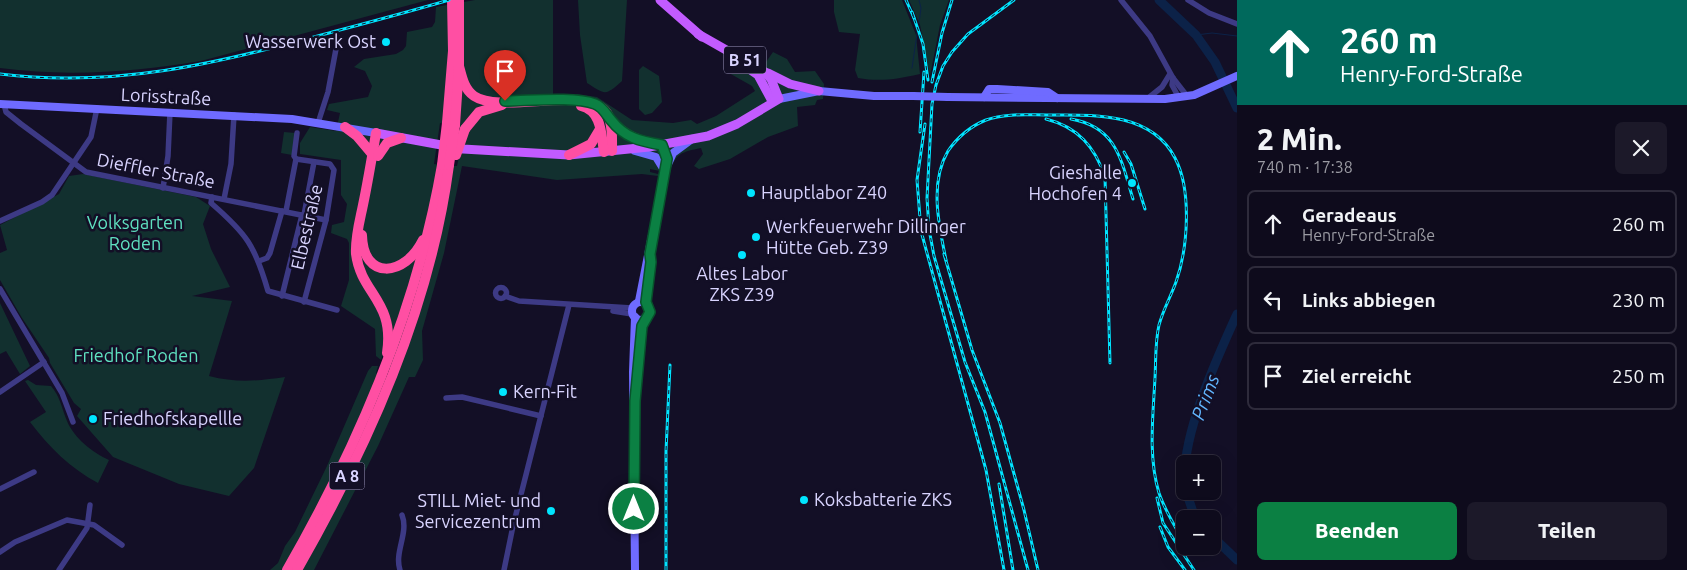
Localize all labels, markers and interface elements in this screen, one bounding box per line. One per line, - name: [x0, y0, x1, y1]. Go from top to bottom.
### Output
- icon: ahead: [1257, 20, 1322, 85]
- text: 260 m: [1340, 20, 1438, 60]
- place label: Wasserwerk Ost: [245, 31, 376, 51]
- marker: Wasserwerk Ost: [380, 36, 392, 48]
- road number: B 51: [724, 46, 766, 74]
- pin: [484, 50, 526, 101]
- icon: arrive: [491, 57, 519, 85]
- text: Henry-Ford-Straße: [1340, 61, 1523, 86]
- street label: Lorisstraße: [120, 84, 212, 108]
- text: 2 Min.: [1257, 122, 1342, 156]
- button: close: [1615, 122, 1667, 174]
- street label: Dieffler Straße: [96, 149, 217, 191]
- text: 740 m · 17:38: [1257, 158, 1353, 176]
- place label: Gieshalle Hochofen 4: [1028, 162, 1122, 203]
- marker: Gieshalle Hochofen 4: [1126, 177, 1138, 189]
- street label: Elbestraße: [286, 182, 326, 271]
- place label: Hauptlabor Z40: [761, 182, 887, 202]
- marker: Hauptlabor Z40: [745, 187, 757, 199]
- text: Geradeaus: [1302, 204, 1397, 226]
- icon: ahead: [1259, 210, 1287, 238]
- park label: Volksgarten Roden: [87, 212, 183, 253]
- text: 260 m: [1612, 213, 1665, 235]
- place label: Werkfeuerwehr Dillinger Hütte Geb. Z39: [766, 216, 966, 257]
- text: Henry-Ford-Straße: [1302, 226, 1435, 244]
- marker: Werkfeuerwehr Dillinger Hütte Geb. Z39: [750, 231, 762, 243]
- marker: Altes Labor ZKS Z39: [736, 249, 748, 261]
- place label: Altes Labor ZKS Z39: [696, 263, 788, 304]
- icon: left: [1259, 286, 1287, 314]
- text: Links abbiegen: [1302, 289, 1436, 311]
- text: 230 m: [1612, 289, 1665, 311]
- park label: Friedhof Roden: [73, 345, 199, 365]
- icon: arrive: [1259, 362, 1287, 390]
- text: Ziel erreicht: [1302, 365, 1411, 387]
- text: 250 m: [1612, 365, 1665, 387]
- water label: Prims: [1186, 371, 1224, 423]
- place label: Kern-Fit: [513, 381, 577, 401]
- marker: Kern-Fit: [497, 386, 509, 398]
- place label: Friedhofskapellle: [103, 408, 242, 428]
- marker: Friedhofskapellle: [87, 413, 99, 425]
- map controls: [1176, 455, 1221, 555]
- button: +: [1176, 455, 1221, 500]
- road number: A 8: [330, 462, 364, 490]
- position arrow: [607, 482, 659, 534]
- place label: Koksbatterie ZKS: [814, 489, 952, 509]
- place label: STILL Miet- und Servicezentrum: [415, 490, 541, 531]
- marker: Koksbatterie ZKS: [798, 494, 810, 506]
- button: Beenden: [1257, 502, 1457, 560]
- button: Teilen: [1467, 502, 1667, 560]
- marker: STILL Miet- und Servicezentrum: [545, 505, 557, 517]
- button: −: [1176, 510, 1221, 555]

